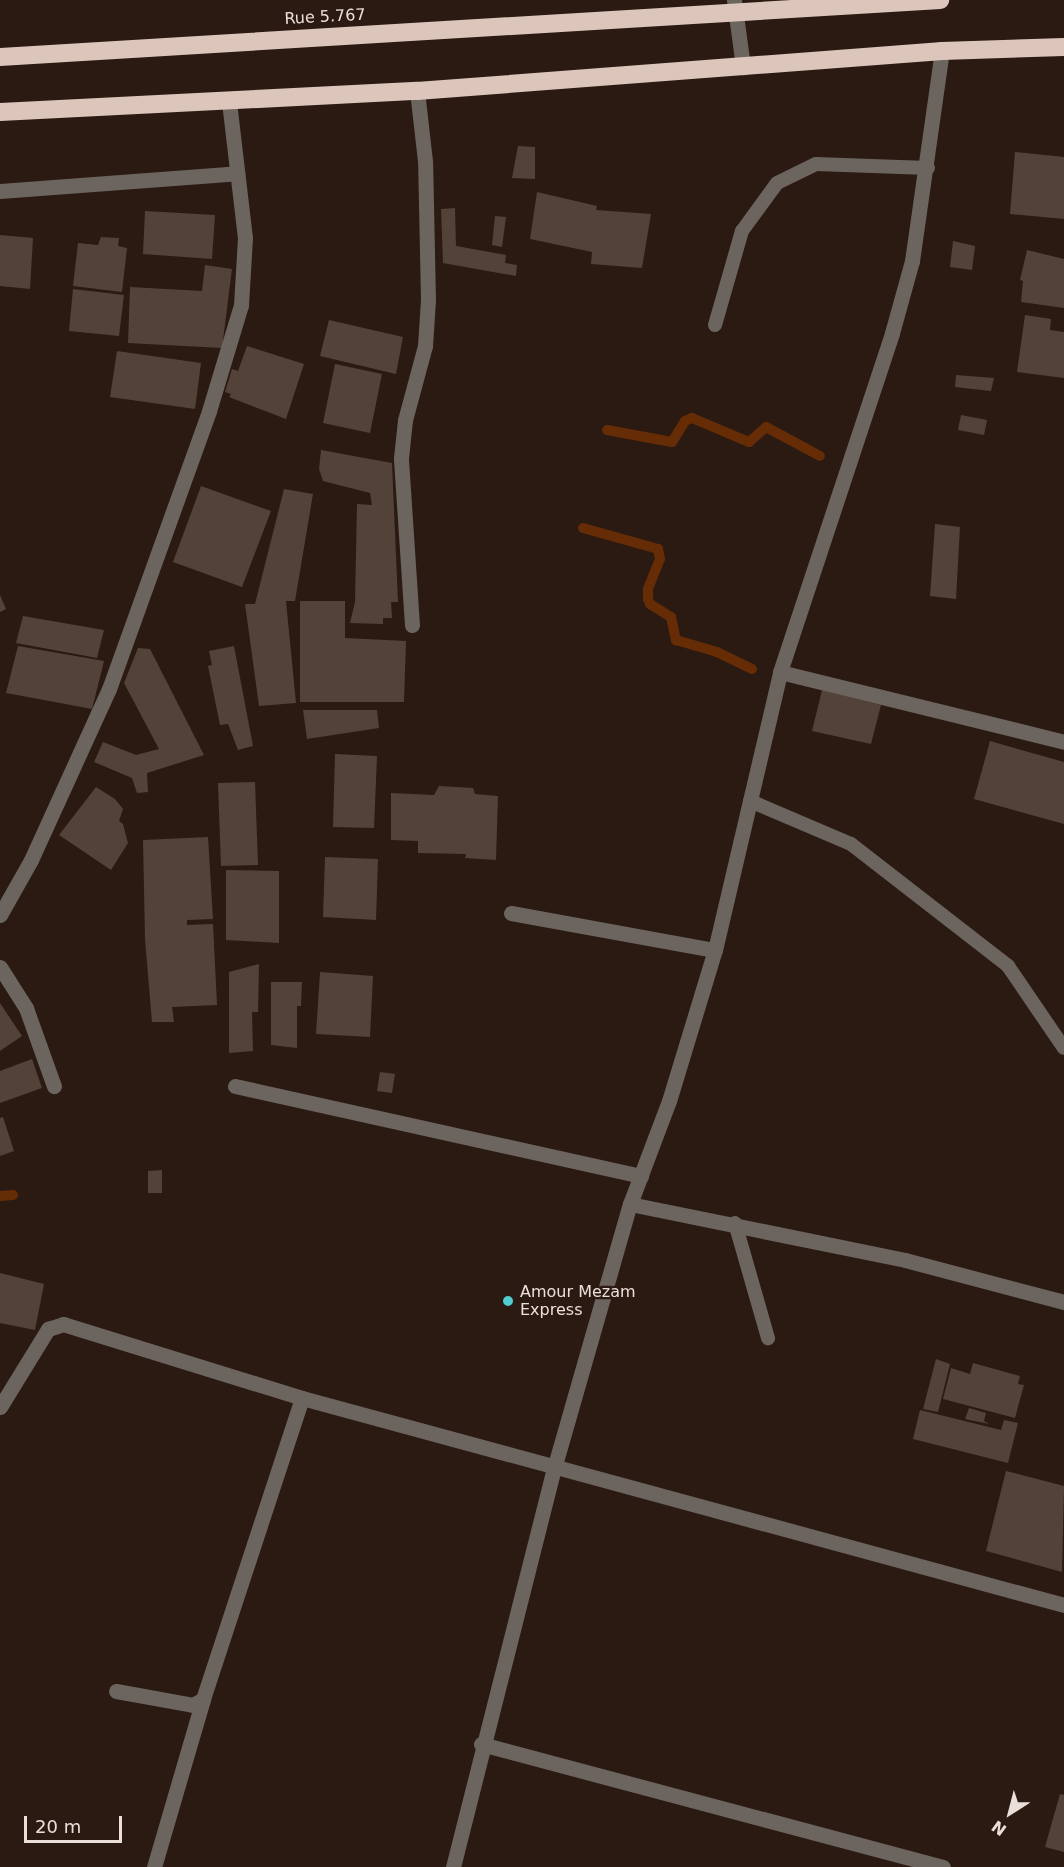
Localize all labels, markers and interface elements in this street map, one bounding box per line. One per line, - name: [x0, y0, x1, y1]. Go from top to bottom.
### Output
- street label: Rue 5.767: [284, 5, 366, 29]
- place label: Amour Mezam Express: [520, 1282, 636, 1320]
- marker: Amour Mezam Express: [501, 1294, 515, 1308]
- north arrow: [980, 1783, 1040, 1843]
- scale bar: [27, 1804, 124, 1842]
- text: 20 m: [35, 1816, 81, 1837]
- text: N: [988, 1816, 1010, 1840]

